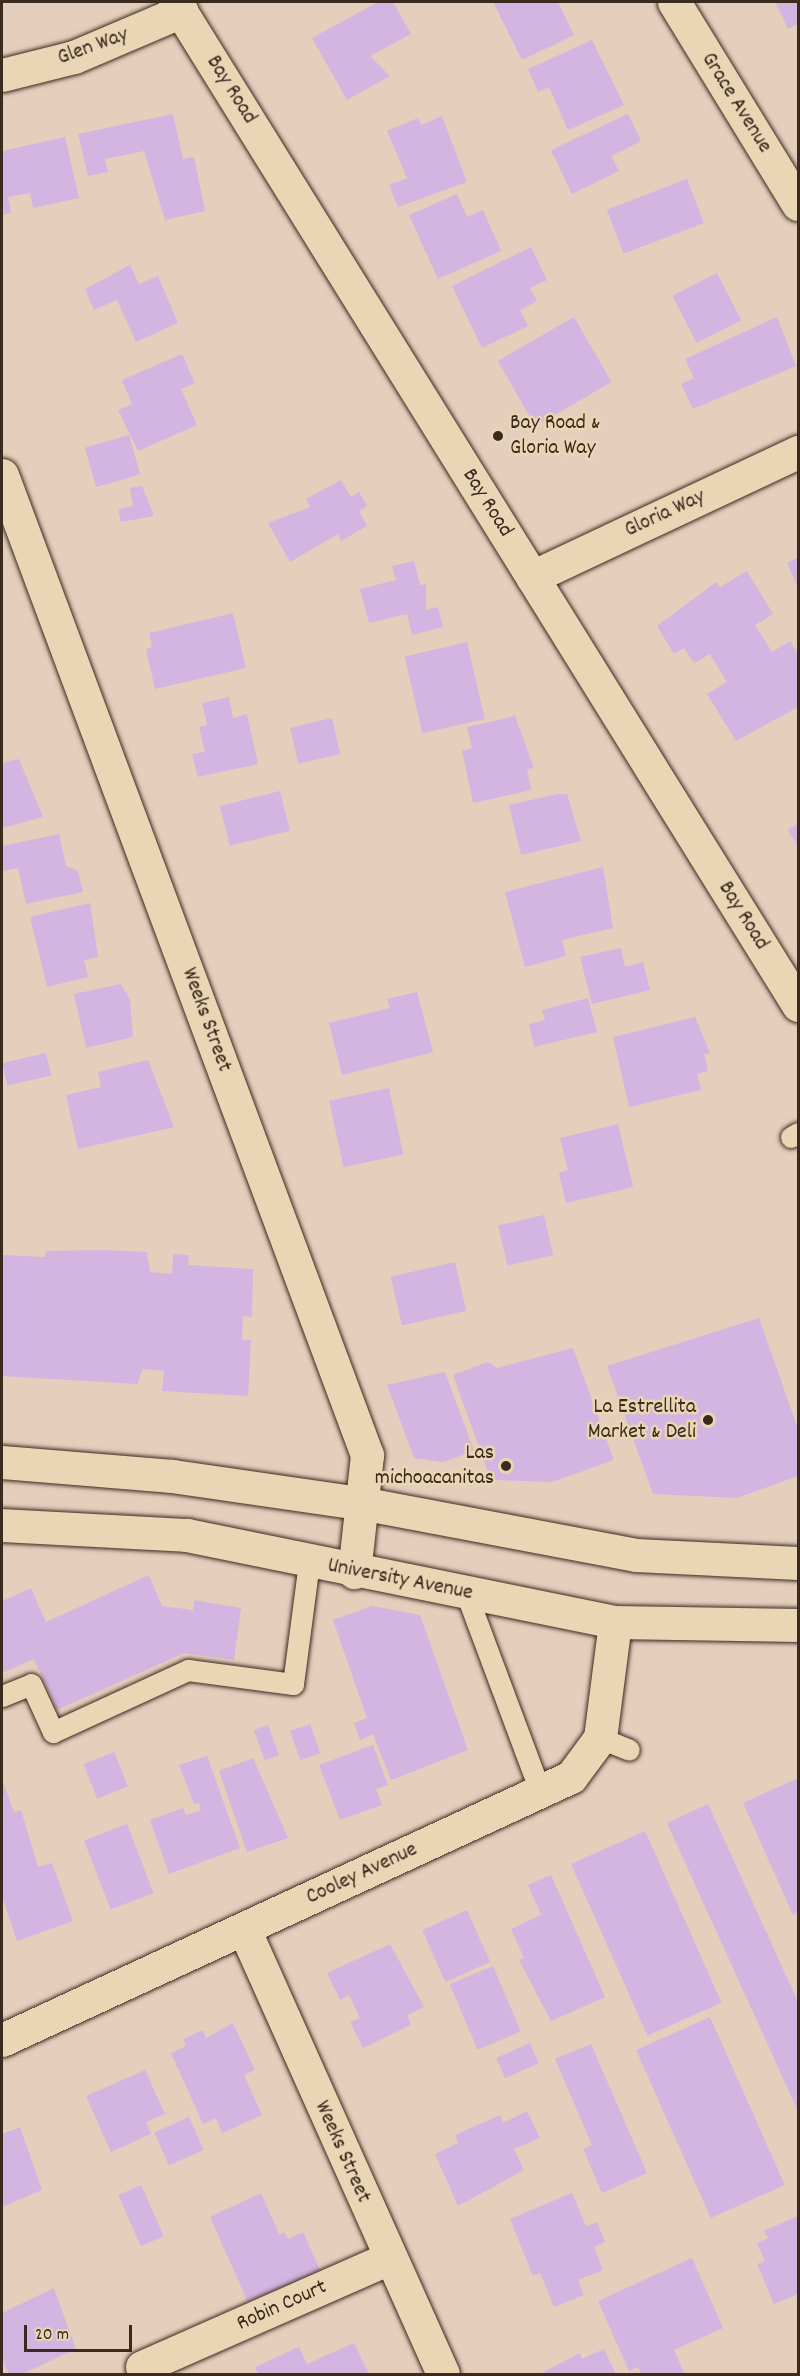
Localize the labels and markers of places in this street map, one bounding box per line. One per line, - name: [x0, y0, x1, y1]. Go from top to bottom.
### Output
- place label: Bay Road & Gloria Way: [510, 410, 601, 462]
- marker: Bay Road & Gloria Way: [491, 429, 505, 443]
- place label: La Estrellita Market & Deli: [588, 1394, 696, 1446]
- marker: La Estrellita Market & Deli: [701, 1413, 715, 1427]
- place label: Las michoacanitas: [375, 1440, 494, 1492]
- marker: Las michoacanitas: [499, 1459, 513, 1473]

